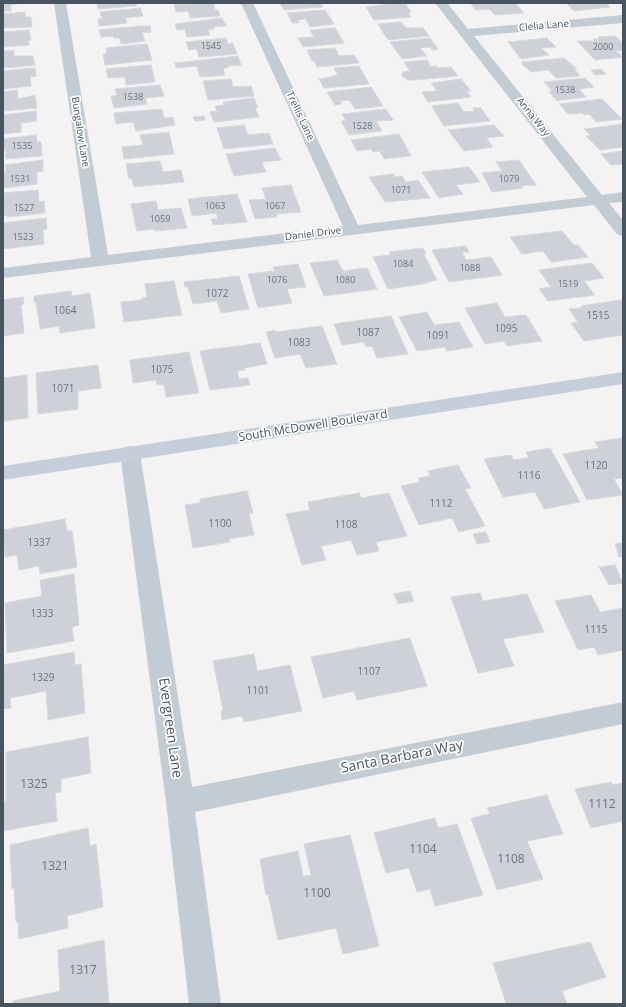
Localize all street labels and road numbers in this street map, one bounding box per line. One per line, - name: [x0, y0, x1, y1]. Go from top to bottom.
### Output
- street label: Clelia Lane: [518, 18, 570, 34]
- street label: Trellis Lane: [283, 90, 317, 142]
- street label: Anna Way: [514, 95, 552, 139]
- street label: Bungalow Lane: [69, 96, 91, 168]
- street label: Daniel Drive: [284, 225, 342, 243]
- street label: South McDowell Boulevard: [238, 407, 388, 445]
- street label: Evergreen Lane: [155, 677, 185, 779]
- street label: Santa Barbara Way: [339, 737, 465, 777]

